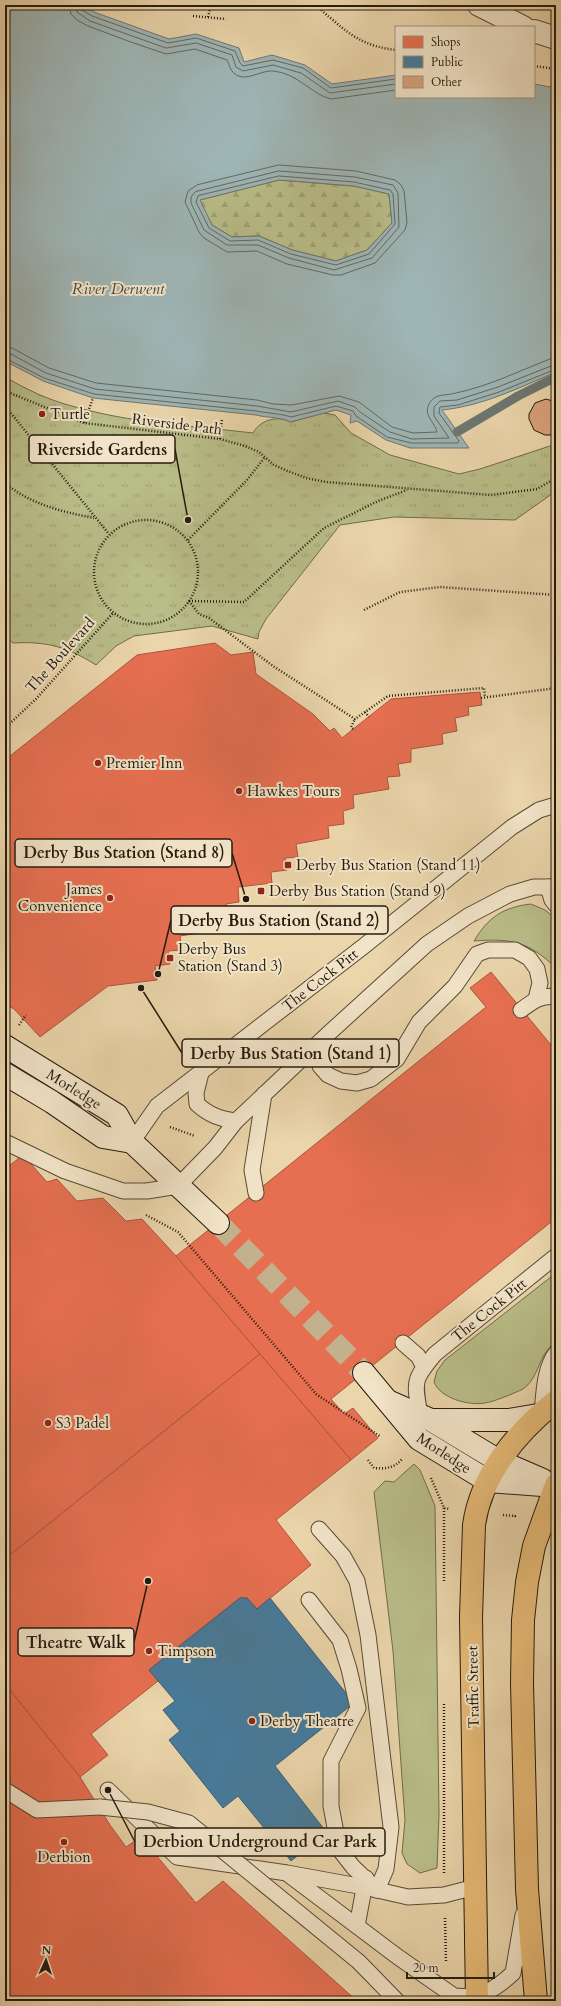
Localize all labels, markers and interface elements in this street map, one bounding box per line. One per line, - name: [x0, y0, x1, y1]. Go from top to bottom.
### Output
- legend: [395, 26, 535, 98]
- text: Shops: [431, 34, 460, 50]
- text: Public: [431, 54, 464, 70]
- text: Other: [431, 74, 462, 90]
- water label: River Derwent: [72, 278, 165, 300]
- place label: Turtle: [50, 404, 90, 424]
- marker: Turtle: [37, 409, 47, 419]
- street label: Riverside Path: [131, 409, 224, 440]
- callout: Riverside Gardens: [29, 435, 175, 463]
- text: Riverside Gardens: [37, 439, 167, 461]
- street label: The Boulevard: [21, 613, 99, 697]
- place label: Premier Inn: [106, 753, 183, 773]
- marker: Premier Inn: [93, 758, 103, 768]
- place label: Hawkes Tours: [247, 781, 340, 801]
- marker: Hawkes Tours: [234, 786, 244, 796]
- callout: Derby Bus Station (Stand 8): [15, 839, 232, 867]
- text: Derby Bus Station (Stand 8): [23, 842, 225, 864]
- place label: Derby Bus Station (Stand 11): [296, 855, 480, 875]
- marker: Derby Bus Station (Stand 11): [283, 860, 293, 870]
- place label: James Convenience: [18, 879, 102, 916]
- place label: Derby Bus Station (Stand 9): [269, 881, 446, 901]
- marker: Derby Bus Station (Stand 9): [256, 886, 266, 896]
- marker: James Convenience: [105, 893, 115, 903]
- callout: Derby Bus Station (Stand 2): [171, 906, 388, 934]
- text: Derby Bus Station (Stand 2): [178, 910, 380, 932]
- place label: Derby Bus Station (Stand 3): [178, 939, 283, 976]
- street label: The Cock Pitt: [278, 944, 362, 1016]
- marker: Derby Bus Station (Stand 3): [165, 953, 175, 963]
- callout: Derby Bus Station (Stand 1): [182, 1039, 399, 1067]
- text: Derby Bus Station (Stand 1): [190, 1043, 392, 1065]
- street label: Morledge: [43, 1064, 106, 1114]
- street label: The Cock Pitt: [447, 1273, 531, 1346]
- place label: S3 Padel: [56, 1413, 109, 1433]
- marker: S3 Padel: [43, 1418, 53, 1428]
- street label: Morledge: [413, 1428, 475, 1478]
- callout: Theatre Walk: [18, 1628, 134, 1656]
- text: Theatre Walk: [26, 1632, 126, 1654]
- place label: Timpson: [157, 1641, 215, 1661]
- street label: Traffic Street: [462, 1645, 484, 1729]
- marker: Timpson: [144, 1646, 154, 1656]
- place label: Derby Theatre: [260, 1711, 354, 1731]
- marker: Derby Theatre: [247, 1716, 257, 1726]
- callout: Derbion Underground Car Park: [135, 1828, 385, 1856]
- text: Derbion Underground Car Park: [143, 1831, 377, 1853]
- marker: Derbion: [59, 1837, 69, 1847]
- place label: Derbion: [37, 1847, 91, 1867]
- north arrow: [26, 1940, 66, 1980]
- text: N: [41, 1943, 52, 1958]
- scale bar: [407, 1954, 494, 1980]
- text: 20 m: [413, 1960, 440, 1976]

